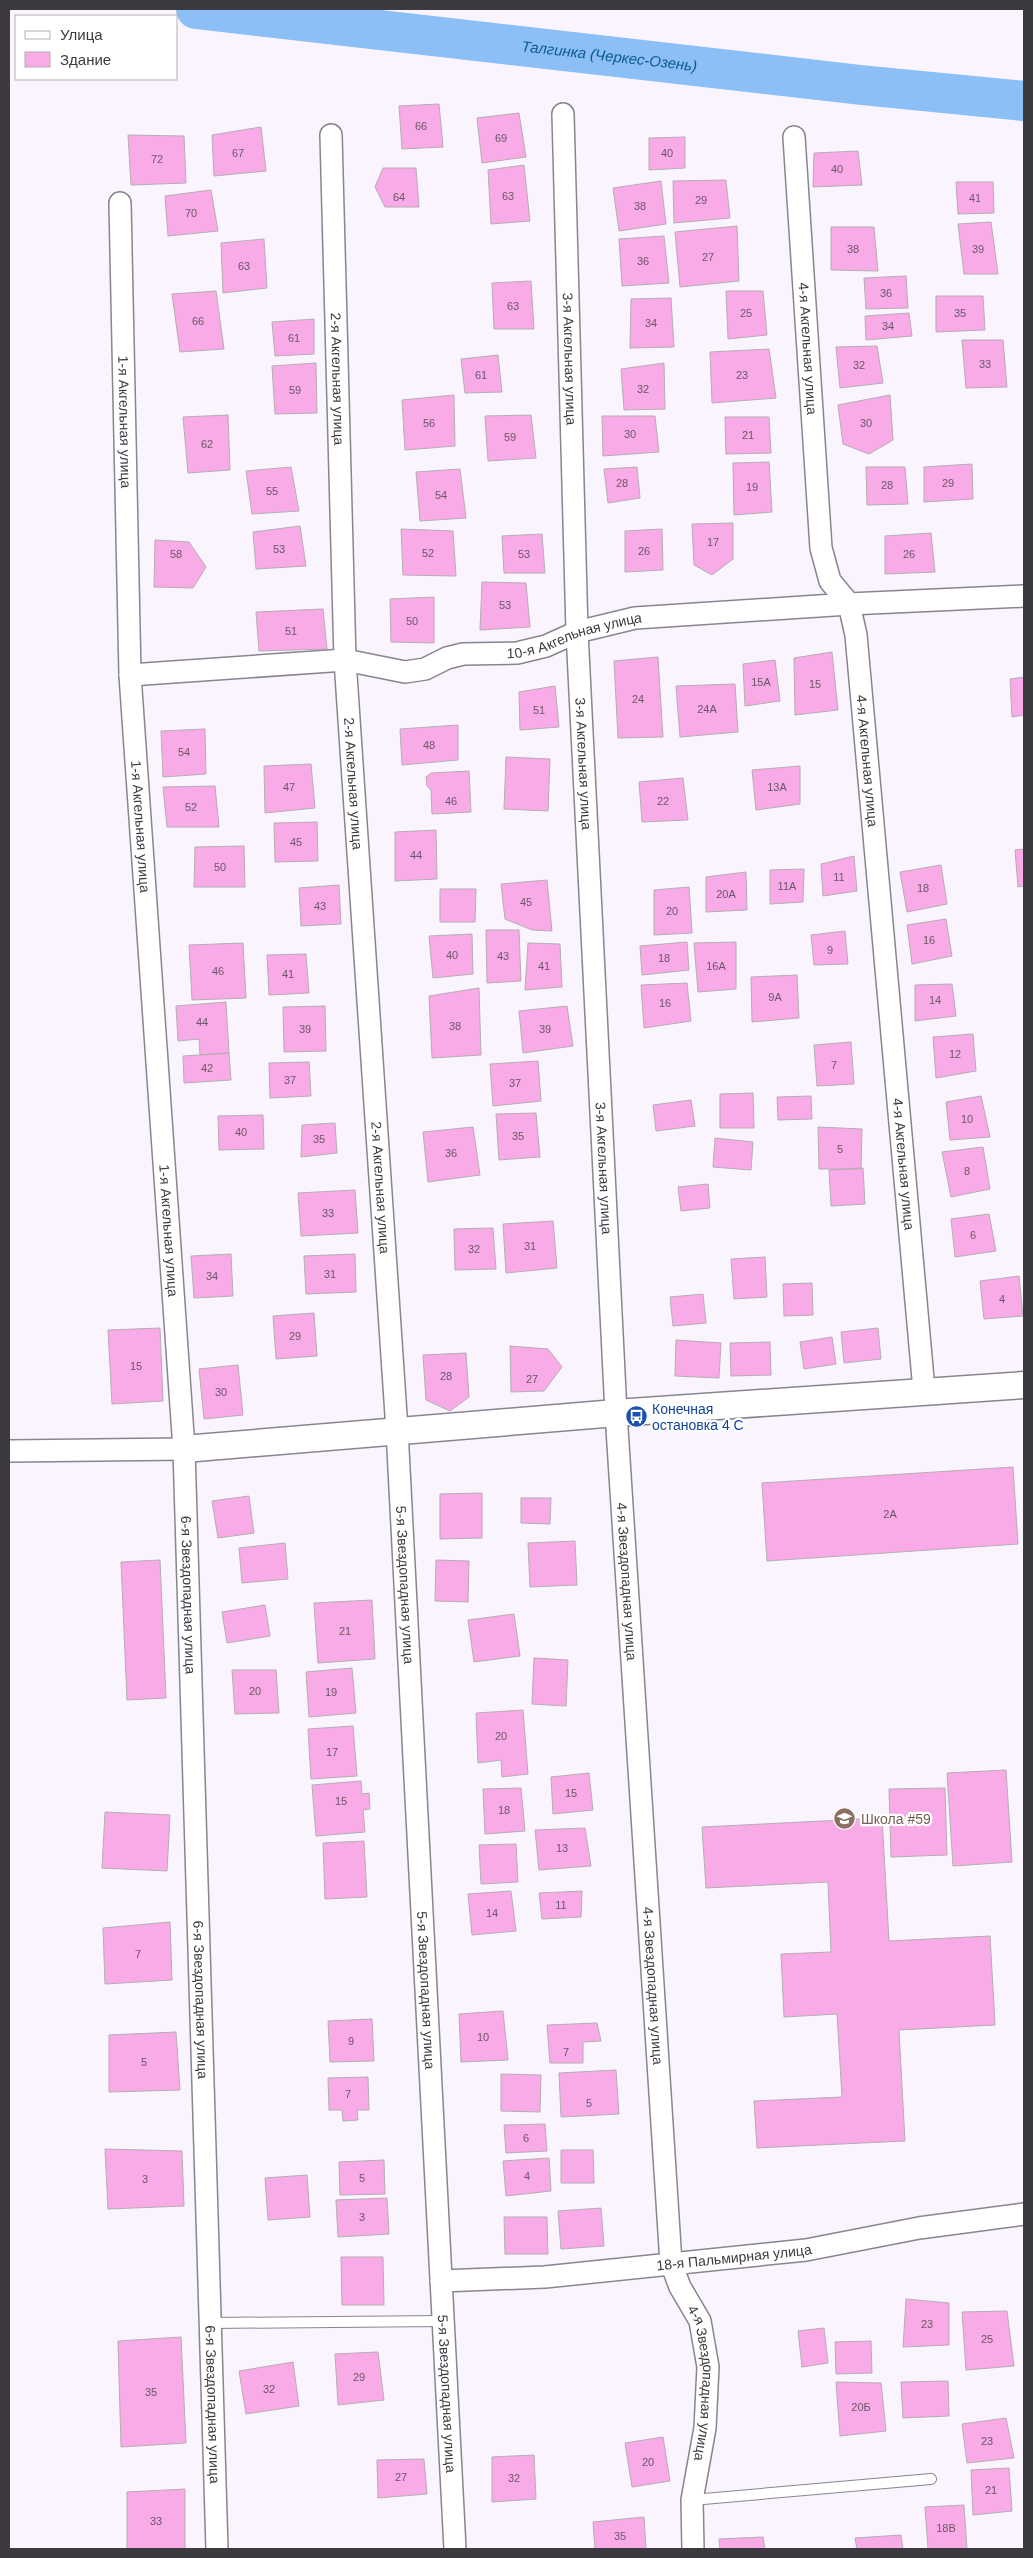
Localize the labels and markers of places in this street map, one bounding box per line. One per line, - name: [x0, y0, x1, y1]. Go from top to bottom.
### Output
- place label: Конечная остановка 4 С: [652, 1401, 744, 1433]
- bus stop icon: Конечная остановка 4 С: [624, 1405, 648, 1429]
- school or university icon: Школа #59: [833, 1807, 857, 1831]
- place label: Школа #59: [861, 1811, 931, 1827]

